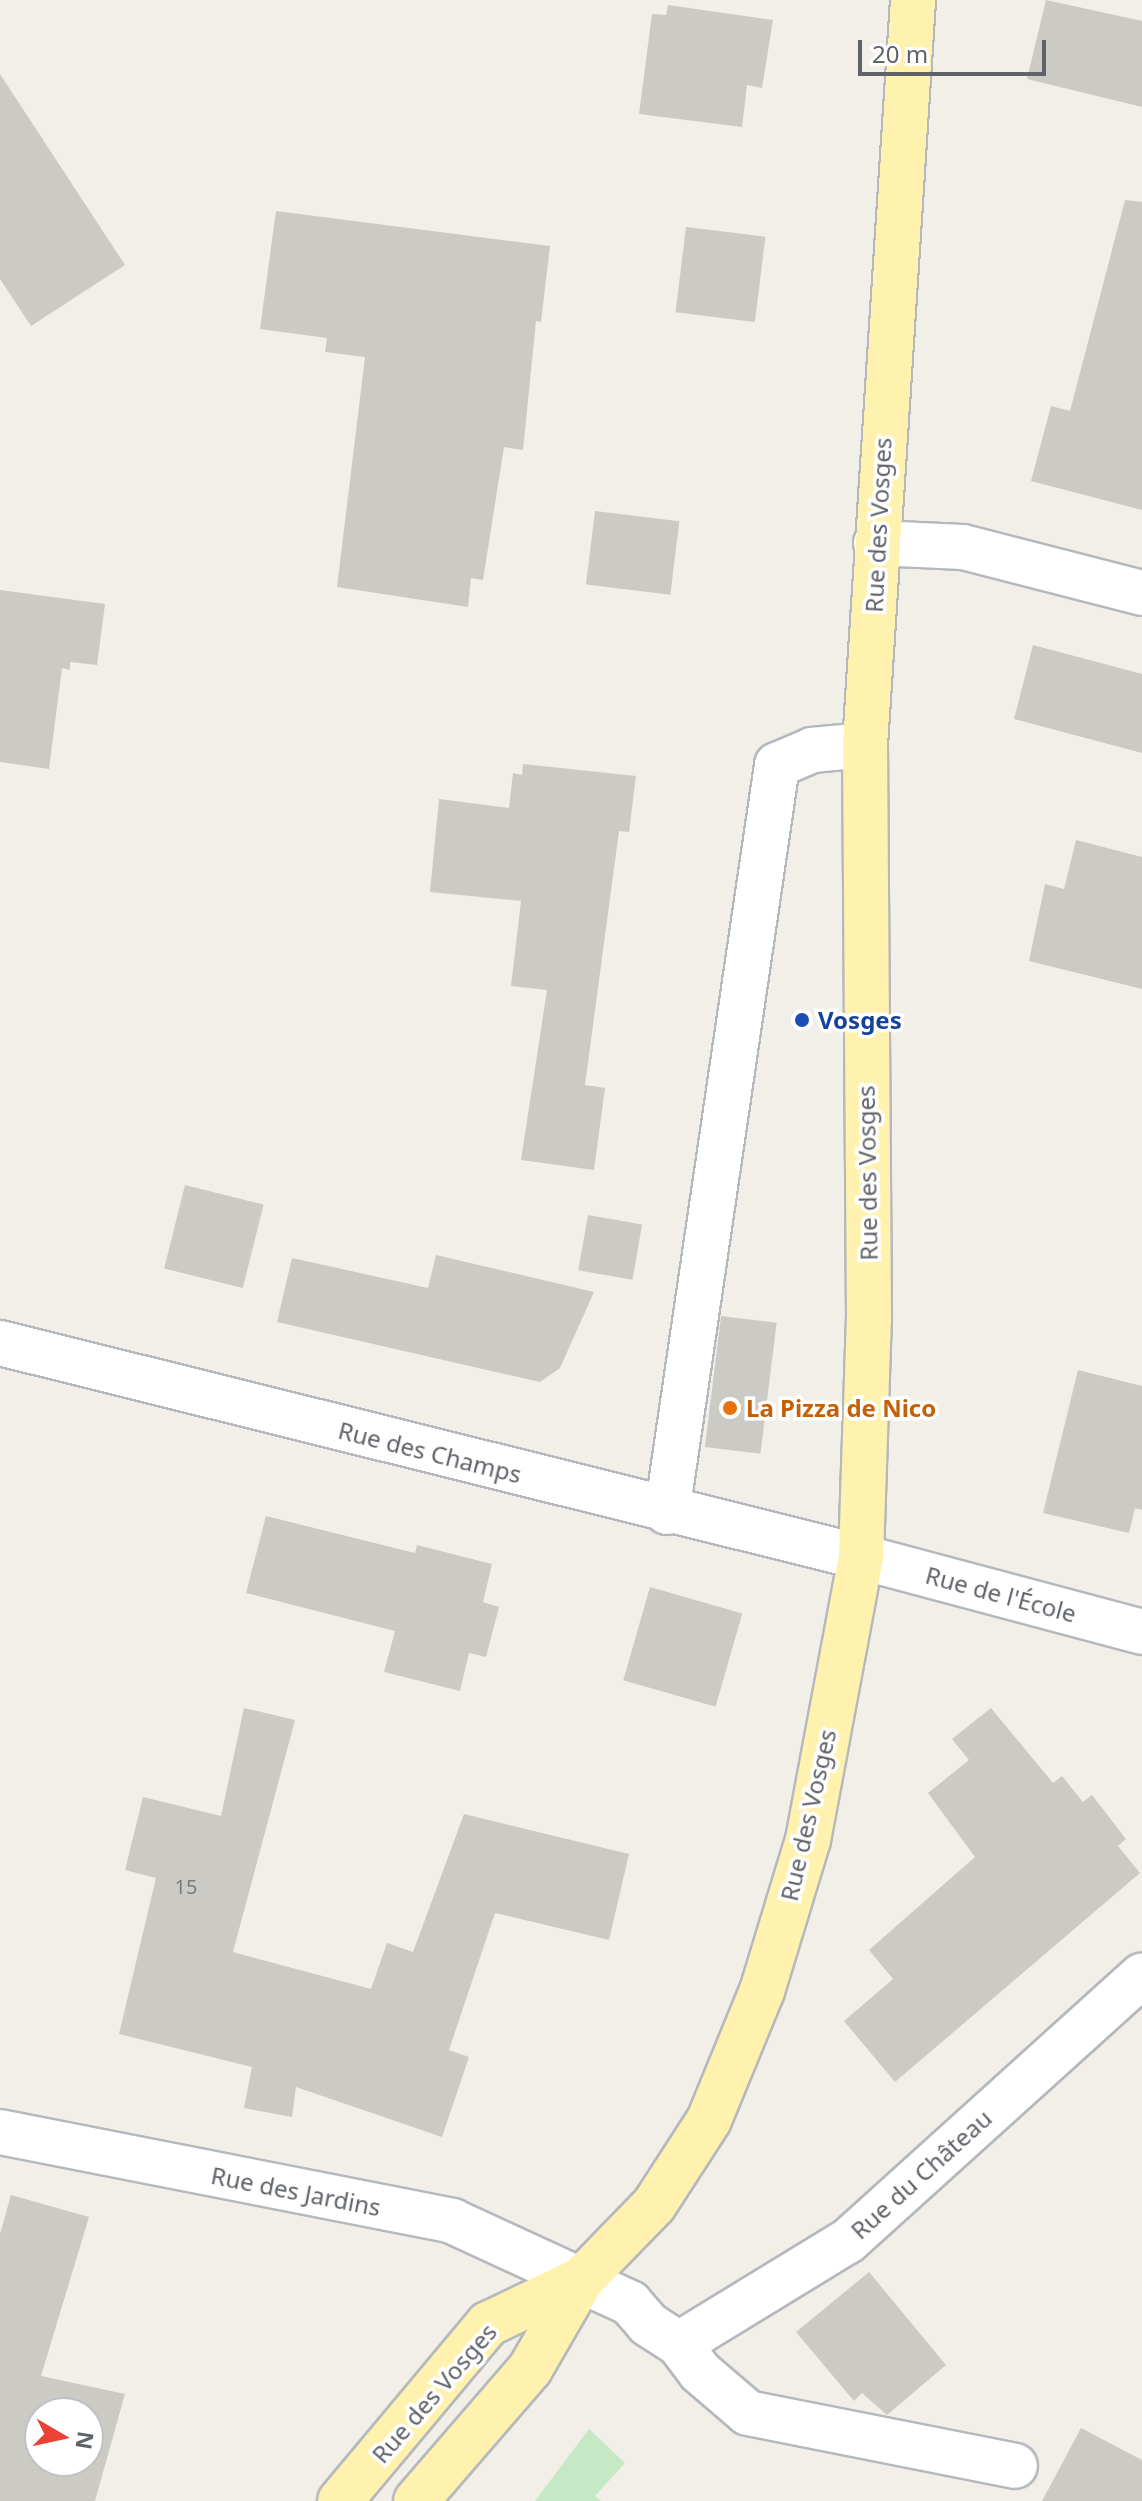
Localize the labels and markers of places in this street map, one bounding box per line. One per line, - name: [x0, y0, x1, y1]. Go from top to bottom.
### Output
- place label: Vosges: [818, 1006, 902, 1034]
- marker: Vosges: [793, 1011, 811, 1029]
- place label: La Pizza de Nico: [746, 1394, 936, 1422]
- marker: La Pizza de Nico: [721, 1399, 739, 1417]

